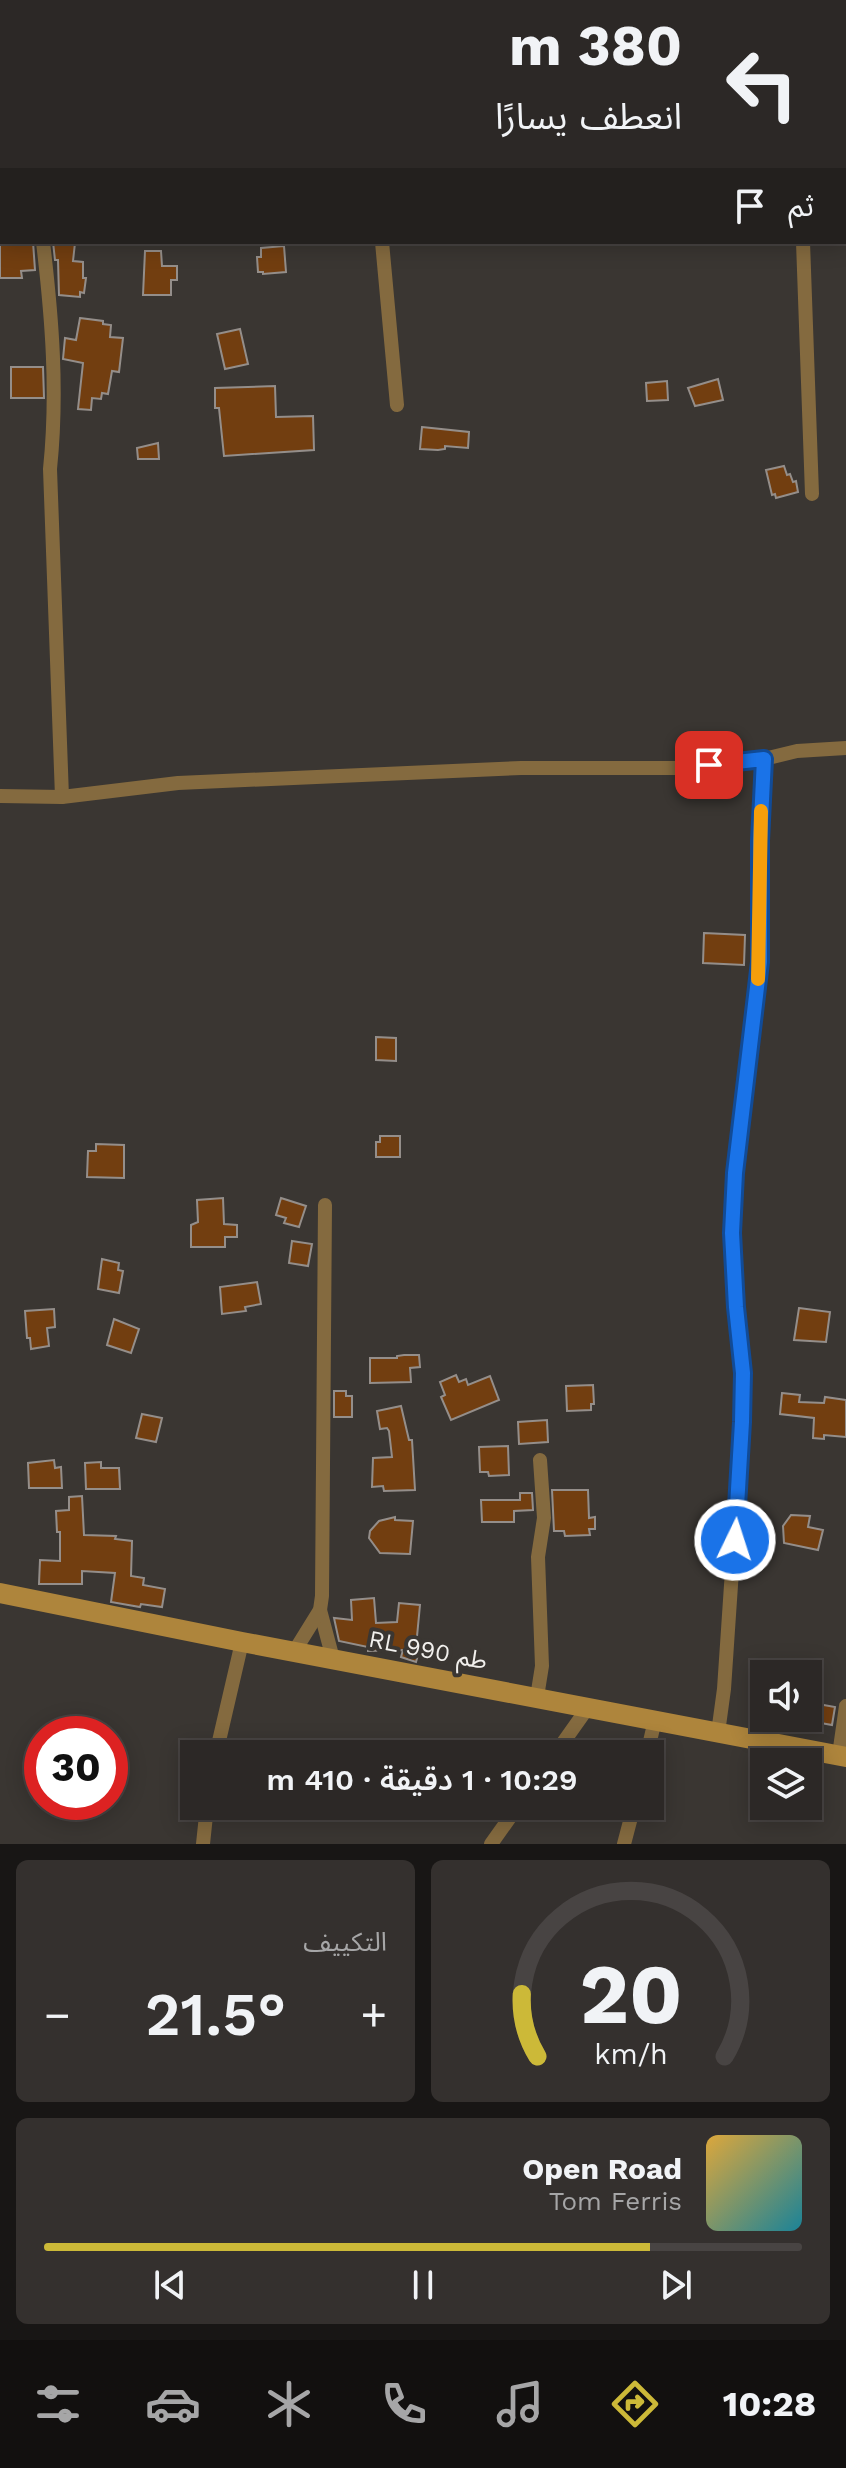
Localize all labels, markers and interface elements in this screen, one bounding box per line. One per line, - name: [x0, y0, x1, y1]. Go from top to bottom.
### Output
- text: 380 m: [509, 13, 682, 79]
- icon: left: [710, 32, 814, 136]
- text: انعطف يسارًا: [495, 96, 682, 138]
- icon: arrive: [728, 184, 772, 228]
- text: ثم: [788, 188, 814, 223]
- pin: [675, 731, 743, 799]
- icon: arrive: [687, 743, 731, 787]
- position arrow: [693, 1498, 777, 1582]
- street label: RL طم 990: [366, 1625, 490, 1678]
- map controls: [750, 1660, 822, 1820]
- button: sound: [750, 1660, 822, 1732]
- speed limit sign: 30: [24, 1716, 128, 1820]
- button: layers: [750, 1748, 822, 1820]
- text: 10:29 · 1 دقيقة · 410 m: [267, 1762, 577, 1797]
- text: التكييف: [303, 1927, 387, 1957]
- text: 20: [579, 1946, 682, 2043]
- text: 21.5°: [145, 1979, 286, 2050]
- text: −: [44, 1989, 71, 2041]
- text: +: [360, 1989, 387, 2041]
- text: km/h: [594, 2037, 667, 2071]
- text: Open Road: [522, 2151, 682, 2186]
- text: Tom Ferris: [549, 2186, 682, 2216]
- icon: previous: [148, 2263, 192, 2307]
- icon: pause: [401, 2263, 445, 2307]
- icon: next: [654, 2263, 698, 2307]
- icon: filters: [30, 2376, 86, 2432]
- icon: car: [145, 2376, 201, 2432]
- icon: climate: [261, 2376, 317, 2432]
- icon: phone: [376, 2376, 432, 2432]
- icon: music: [492, 2376, 548, 2432]
- icon: directions: [607, 2376, 663, 2432]
- text: 10:28: [723, 2383, 816, 2425]

